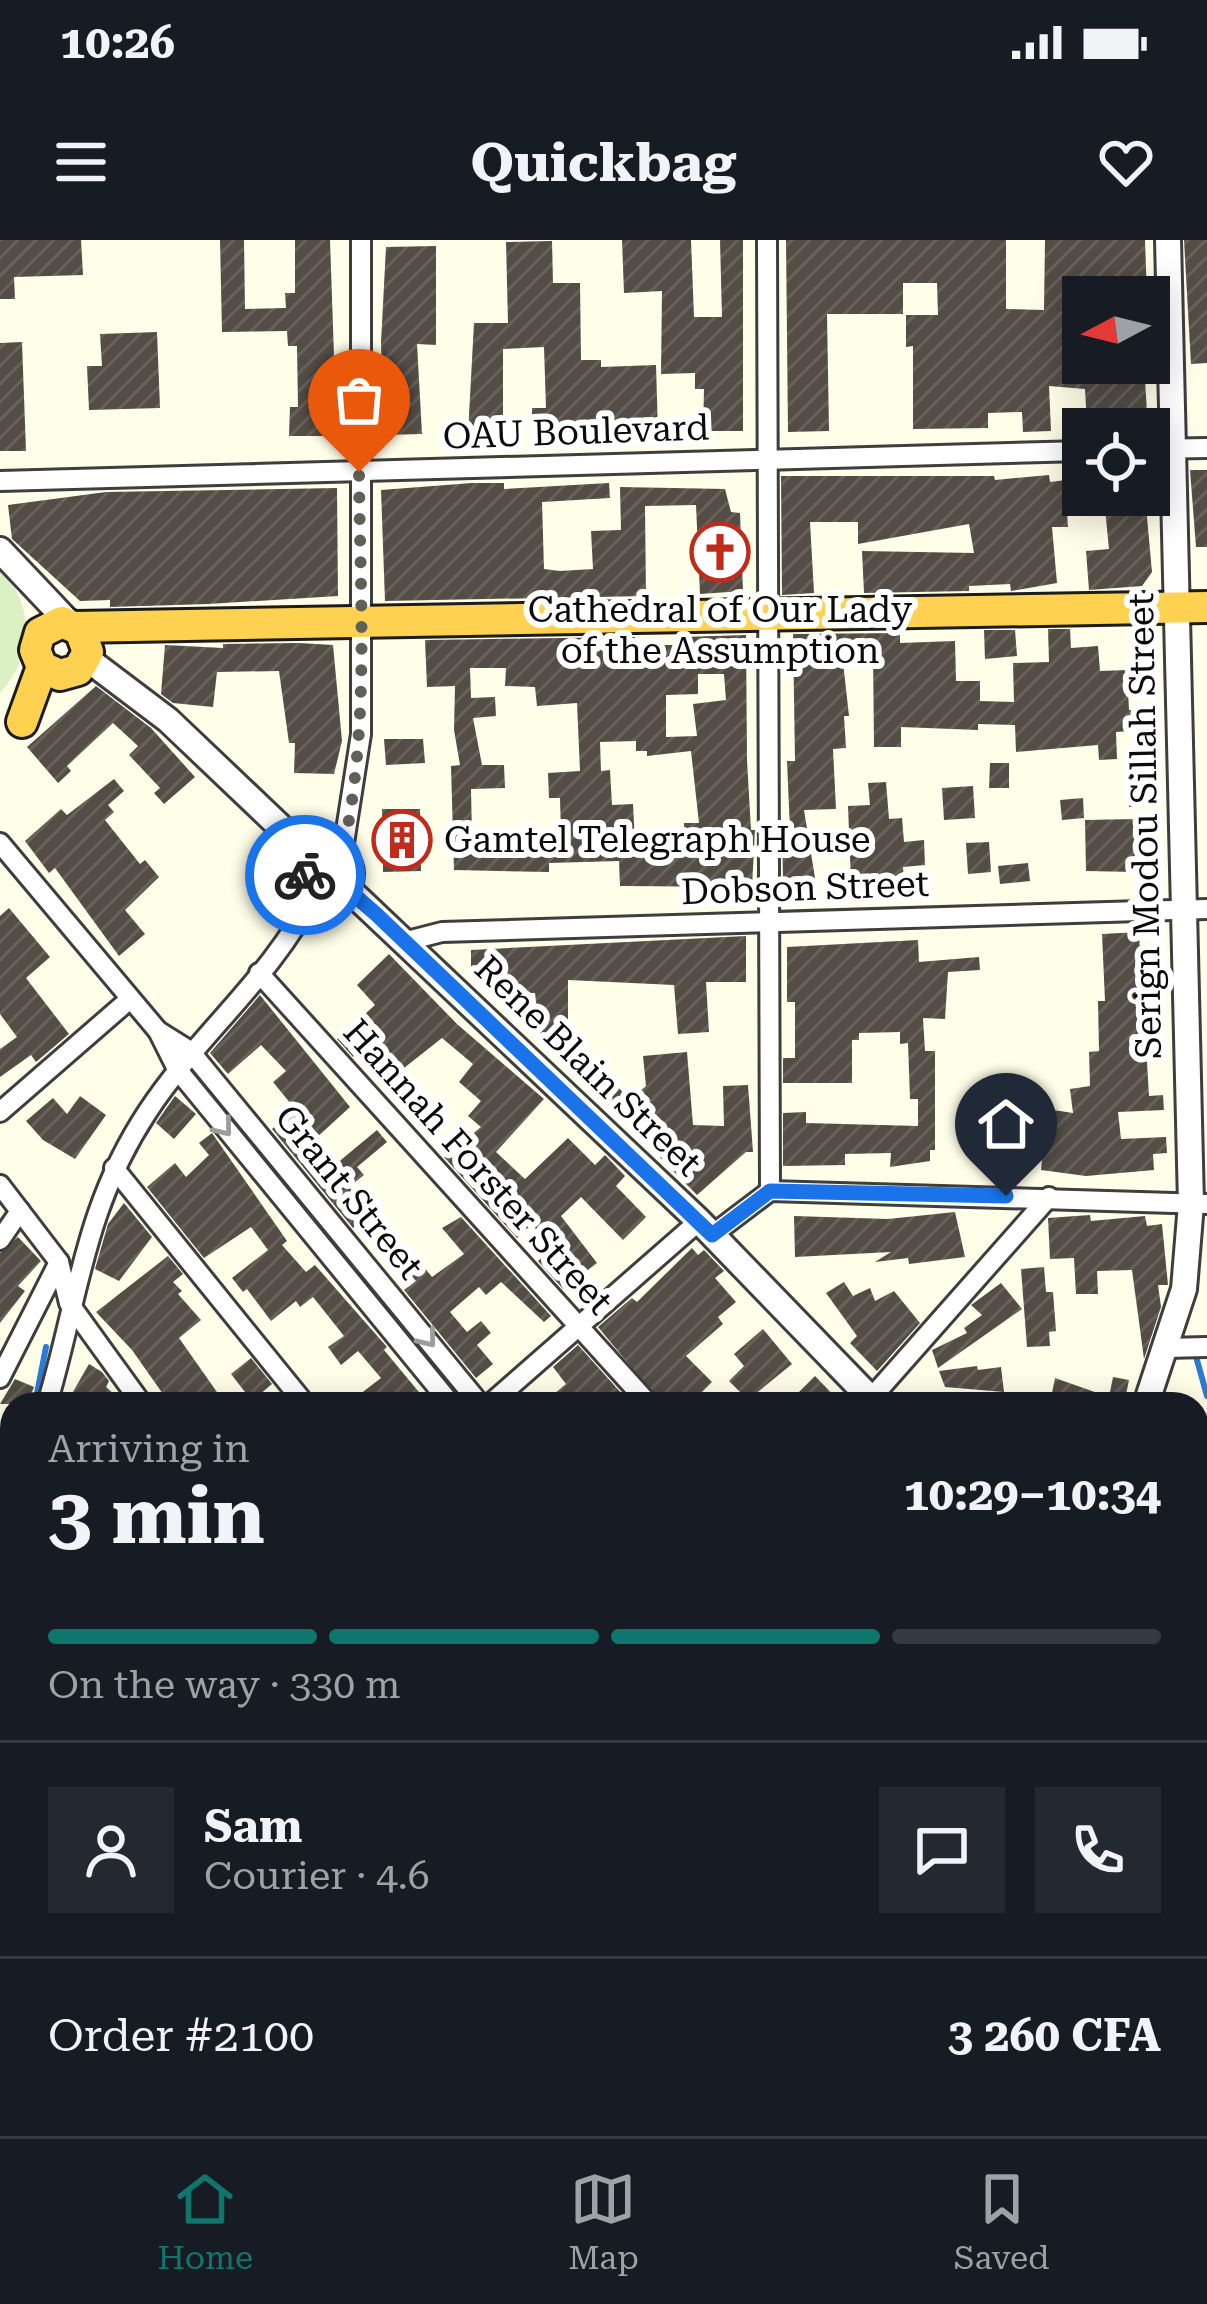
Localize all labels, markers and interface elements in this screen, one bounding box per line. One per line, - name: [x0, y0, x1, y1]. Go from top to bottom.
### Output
- text: 10:26: [60, 16, 175, 69]
- icon: menu: [48, 129, 114, 195]
- icon: heart: [1093, 129, 1159, 195]
- text: Quickbag: [470, 131, 737, 194]
- north arrow: [1062, 276, 1170, 384]
- map controls: [1062, 276, 1170, 516]
- pin: [308, 349, 410, 472]
- icon: bag: [326, 367, 392, 433]
- street label: OAU Boulevard: [442, 406, 710, 458]
- button: locate: [1062, 408, 1170, 516]
- church icon: Cathedral of Our Lady of the Assumption: [689, 521, 751, 583]
- place label: Cathedral of Our Lady of the Assumption: [528, 589, 913, 672]
- street label: Serign Modou Sillah Street: [1120, 593, 1170, 1059]
- building icon: Gamtel Telegraph House: [371, 809, 433, 871]
- courier: [245, 815, 365, 935]
- place label: Gamtel Telegraph House: [444, 819, 871, 861]
- icon: bike: [272, 842, 338, 908]
- street label: Dobson Street: [680, 863, 930, 913]
- street label: Rene Blain Street: [466, 947, 710, 1185]
- street label: Hannah Forster Street: [335, 1011, 621, 1323]
- pin: [955, 1073, 1057, 1196]
- icon: home: [973, 1091, 1039, 1157]
- street label: Grant Street: [266, 1097, 432, 1287]
- one-way arrow: [210, 1114, 231, 1136]
- one-way arrow: [413, 1326, 435, 1348]
- text: Arriving in: [48, 1426, 250, 1472]
- text: 10:29–10:34: [904, 1468, 1161, 1521]
- text: 3 min: [48, 1471, 265, 1562]
- text: On the way · 330 m: [48, 1662, 400, 1708]
- button: person: [48, 1787, 174, 1913]
- button: chat: [879, 1787, 1005, 1913]
- button: phone: [1035, 1787, 1161, 1913]
- text: Sam: [204, 1800, 302, 1853]
- text: Courier · 4.6: [204, 1853, 430, 1899]
- text: Order #2100: [48, 2009, 314, 2062]
- text: 3 260 CFA: [948, 2009, 1161, 2062]
- tab: Home: [158, 2166, 253, 2277]
- tab: Map: [568, 2166, 639, 2277]
- tab: Saved: [954, 2166, 1049, 2277]

